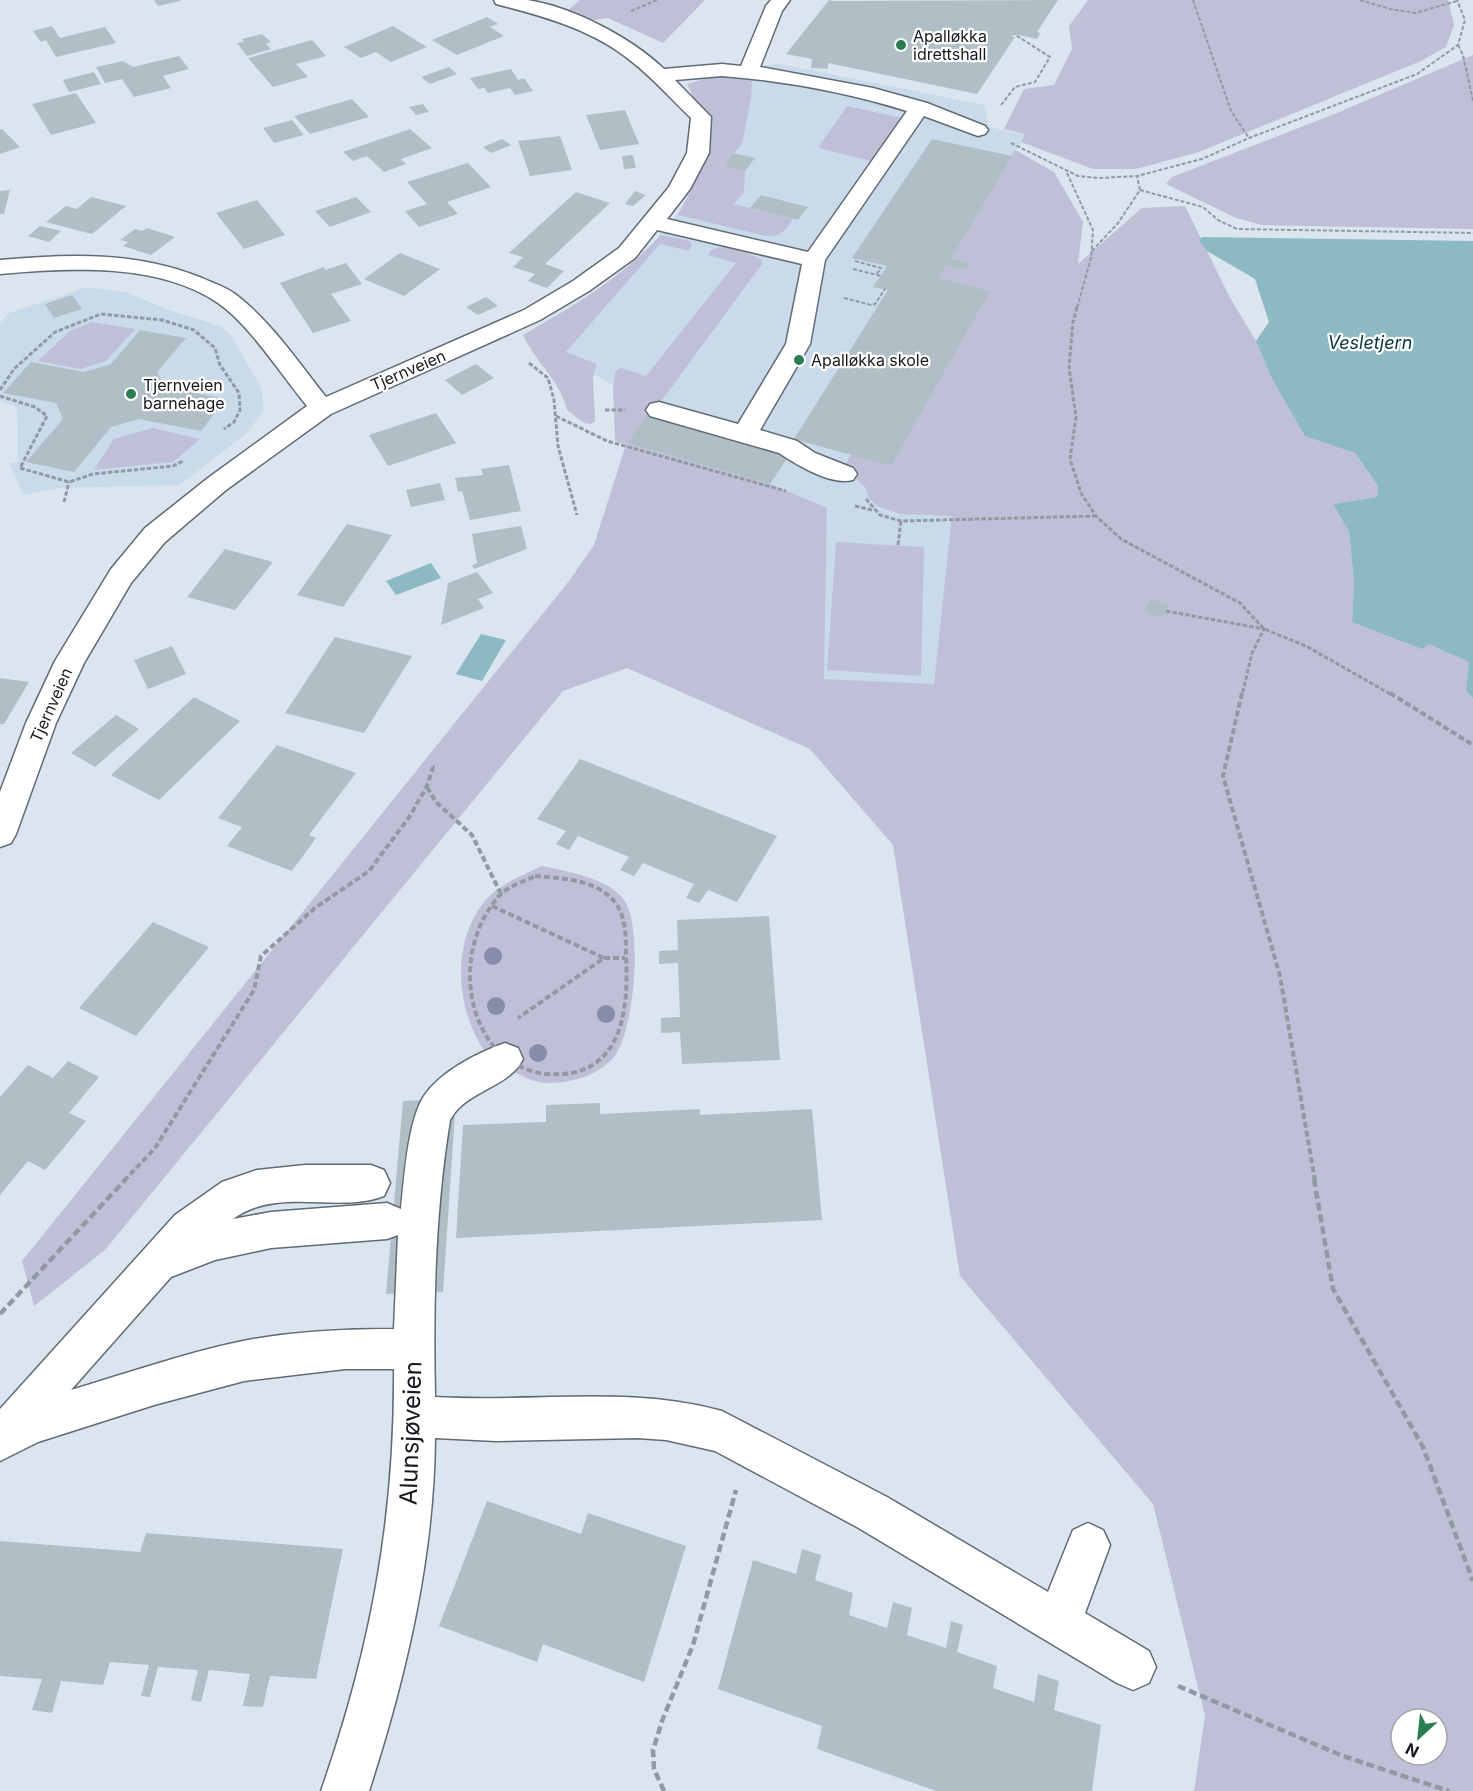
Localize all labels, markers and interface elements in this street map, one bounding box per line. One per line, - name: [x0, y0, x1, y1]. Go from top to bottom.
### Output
- place label: Apalløkka idrettshall: [913, 26, 987, 64]
- marker: Apalløkka idrettshall: [894, 38, 908, 52]
- water label: Vesletjern: [1328, 332, 1412, 353]
- street label: Tjernveien: [367, 345, 449, 395]
- place label: Apalløkka skole: [811, 350, 929, 370]
- marker: Apalløkka skole: [792, 353, 806, 367]
- place label: Tjernveien barnehage: [143, 375, 225, 413]
- marker: Tjernveien barnehage: [124, 387, 138, 401]
- street label: Tjernveien: [26, 665, 76, 745]
- street label: Alunsjøveien: [393, 1360, 428, 1506]
- north arrow: [1389, 1707, 1449, 1767]
- text: N: [1402, 1739, 1422, 1762]

